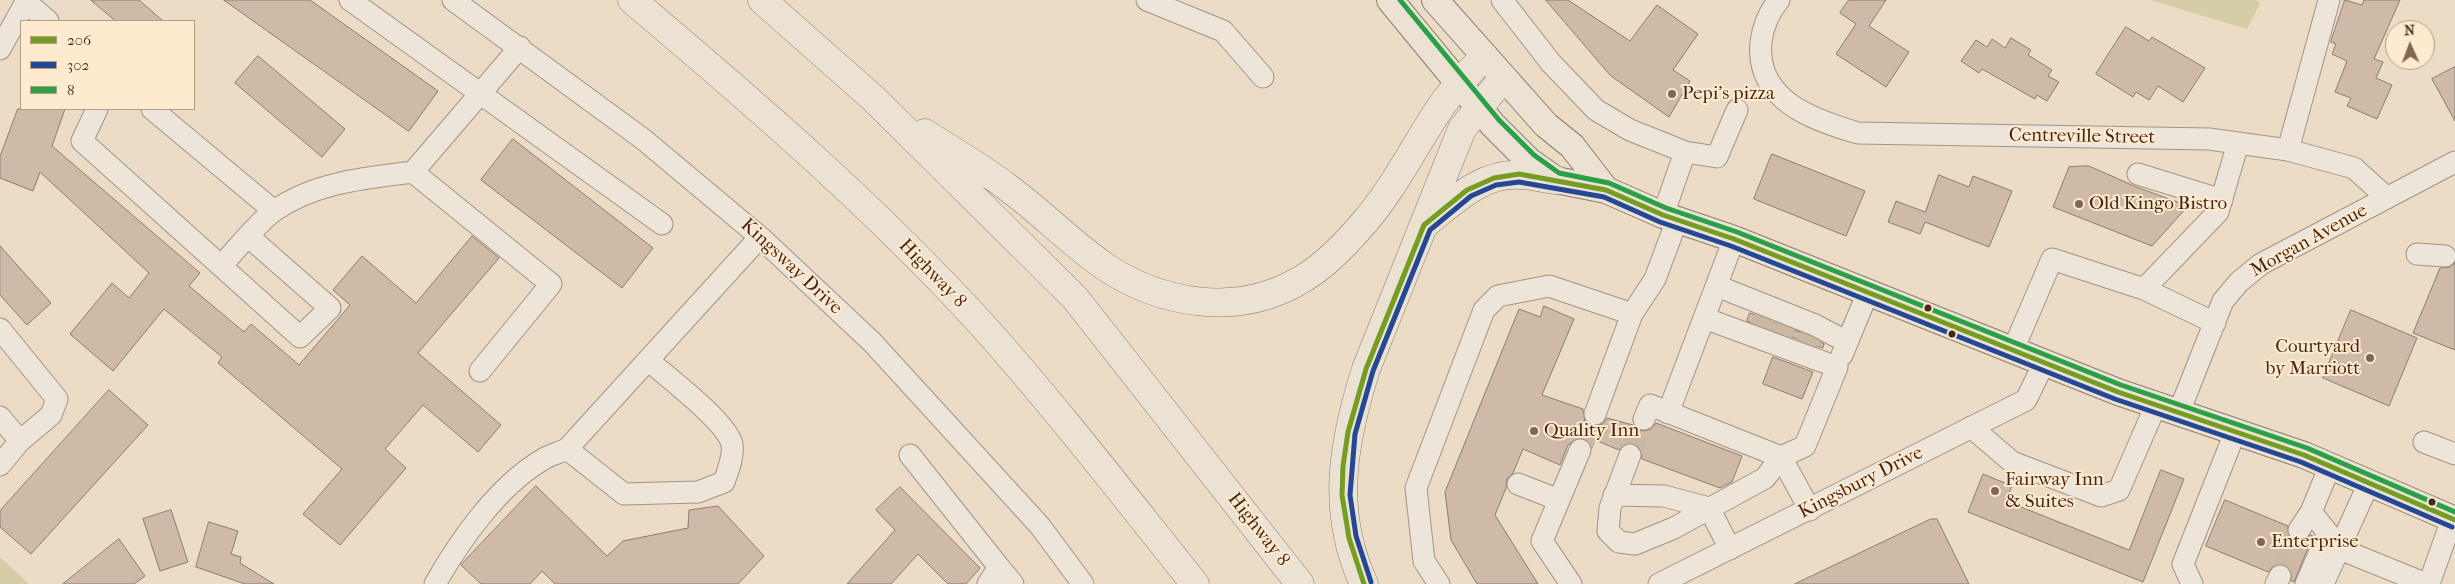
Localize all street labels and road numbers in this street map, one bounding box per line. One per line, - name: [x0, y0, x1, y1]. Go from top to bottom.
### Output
- street label: Centreville Street: [2009, 124, 2155, 150]
- street label: Morgan Avenue: [2247, 200, 2371, 282]
- street label: Kingsway Drive: [735, 214, 847, 320]
- street label: Highway 8: [894, 235, 970, 313]
- street label: Kingsbury Drive: [1795, 442, 1927, 524]
- street label: Highway 8: [1222, 489, 1294, 571]

